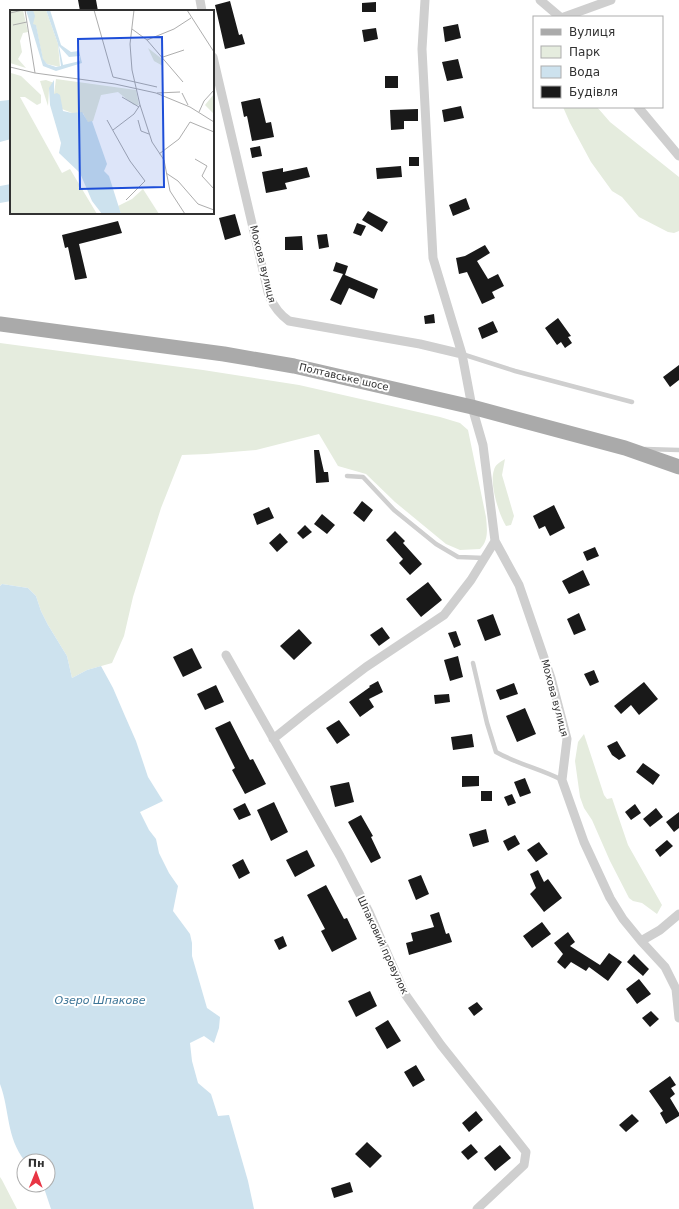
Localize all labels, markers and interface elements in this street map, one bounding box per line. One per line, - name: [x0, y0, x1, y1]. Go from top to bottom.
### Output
- inset map: [10, 10, 214, 214]
- legend: [533, 16, 663, 108]
- text: Вулиця: [569, 25, 615, 39]
- text: Парк: [569, 45, 600, 59]
- text: Вода: [569, 65, 600, 79]
- text: Будівля: [569, 85, 618, 99]
- street label: Мохова вулиця: [248, 224, 278, 304]
- street label: Полтавське шосе: [298, 361, 390, 393]
- street label: Мохова вулиця: [539, 658, 571, 738]
- street label: Шпаковий провулок: [355, 894, 411, 996]
- water label: Озеро Шпакове: [55, 994, 146, 1007]
- north arrow: [16, 1153, 56, 1193]
- text: Пн: [28, 1157, 45, 1170]

